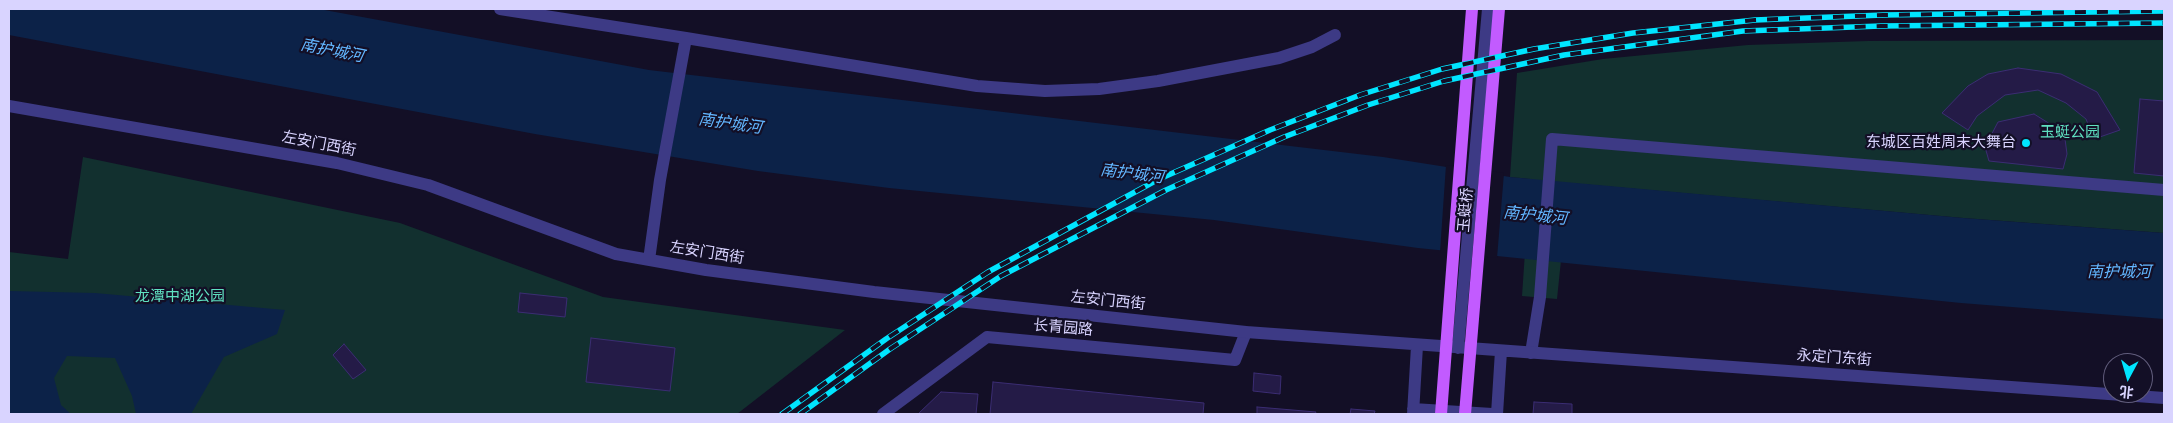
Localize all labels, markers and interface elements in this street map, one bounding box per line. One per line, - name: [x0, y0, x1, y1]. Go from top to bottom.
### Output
- water label: 南护城河: [299, 35, 365, 67]
- water label: 南护城河: [697, 110, 763, 138]
- park label: 玉蜓公园: [2040, 124, 2100, 142]
- street label: 左安门西街: [280, 128, 358, 160]
- place label: 东城区百姓周末大舞台: [1866, 134, 2016, 152]
- marker: 东城区百姓周末大舞台: [2020, 137, 2032, 149]
- water label: 南护城河: [1099, 161, 1165, 187]
- street label: 玉蜓桥: [1455, 187, 1477, 233]
- water label: 南护城河: [1502, 203, 1568, 229]
- street label: 左安门西街: [669, 238, 745, 268]
- water label: 南护城河: [2087, 262, 2151, 282]
- park label: 龙潭中湖公园: [135, 288, 225, 306]
- street label: 左安门西街: [1070, 288, 1146, 314]
- street label: 长青园路: [1032, 316, 1094, 340]
- street label: 永定门东街: [1796, 346, 1872, 370]
- north arrow: [2103, 353, 2153, 403]
- text: 北: [2119, 382, 2134, 403]

